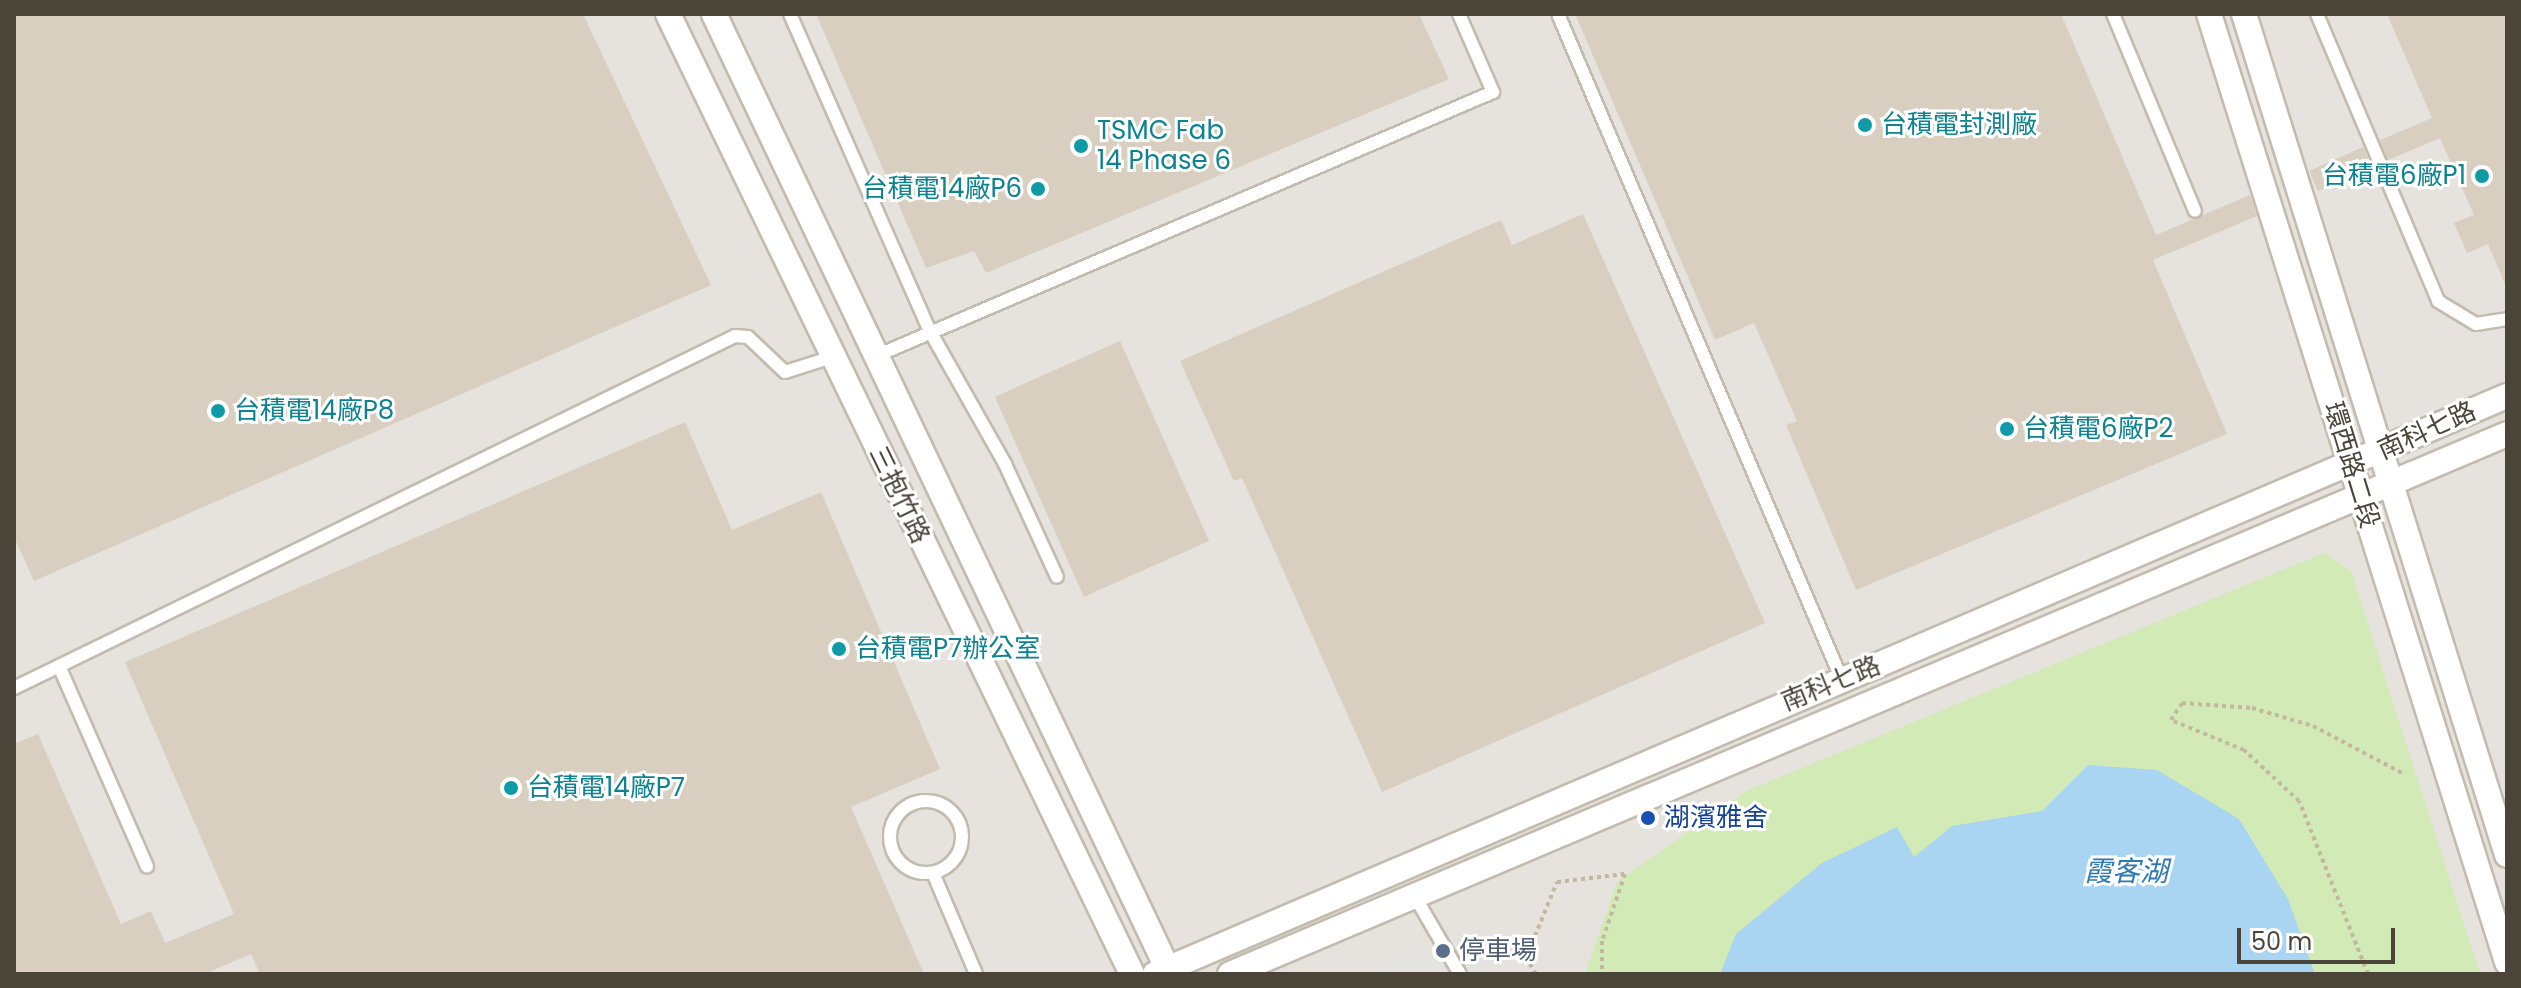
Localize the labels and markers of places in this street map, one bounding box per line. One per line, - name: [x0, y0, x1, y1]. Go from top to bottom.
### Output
- place label: 台積電封測廠: [1881, 109, 2037, 141]
- place label: TSMC Fab 14 Phase 6: [1097, 115, 1231, 176]
- marker: 台積電封測廠: [1856, 116, 1874, 134]
- marker: TSMC Fab 14 Phase 6: [1072, 137, 1090, 155]
- place label: 台積電6廠P1: [2322, 160, 2466, 192]
- marker: 台積電6廠P1: [2473, 167, 2491, 185]
- place label: 台積電14廠P6: [862, 173, 1022, 205]
- marker: 台積電14廠P6: [1029, 180, 1047, 198]
- place label: 台積電14廠P8: [234, 395, 394, 427]
- marker: 台積電14廠P8: [209, 402, 227, 420]
- place label: 台積電6廠P2: [2023, 413, 2174, 445]
- marker: 台積電6廠P2: [1998, 420, 2016, 438]
- place label: 台積電P7辦公室: [855, 633, 1040, 665]
- marker: 台積電P7辦公室: [830, 640, 848, 658]
- place label: 台積電14廠P7: [527, 772, 685, 804]
- marker: 台積電14廠P7: [502, 779, 520, 797]
- place label: 湖濱雅舍: [1664, 802, 1768, 834]
- marker: 湖濱雅舍: [1639, 809, 1657, 827]
- place label: 停車場: [1459, 935, 1537, 967]
- marker: 停車場: [1434, 942, 1452, 960]

